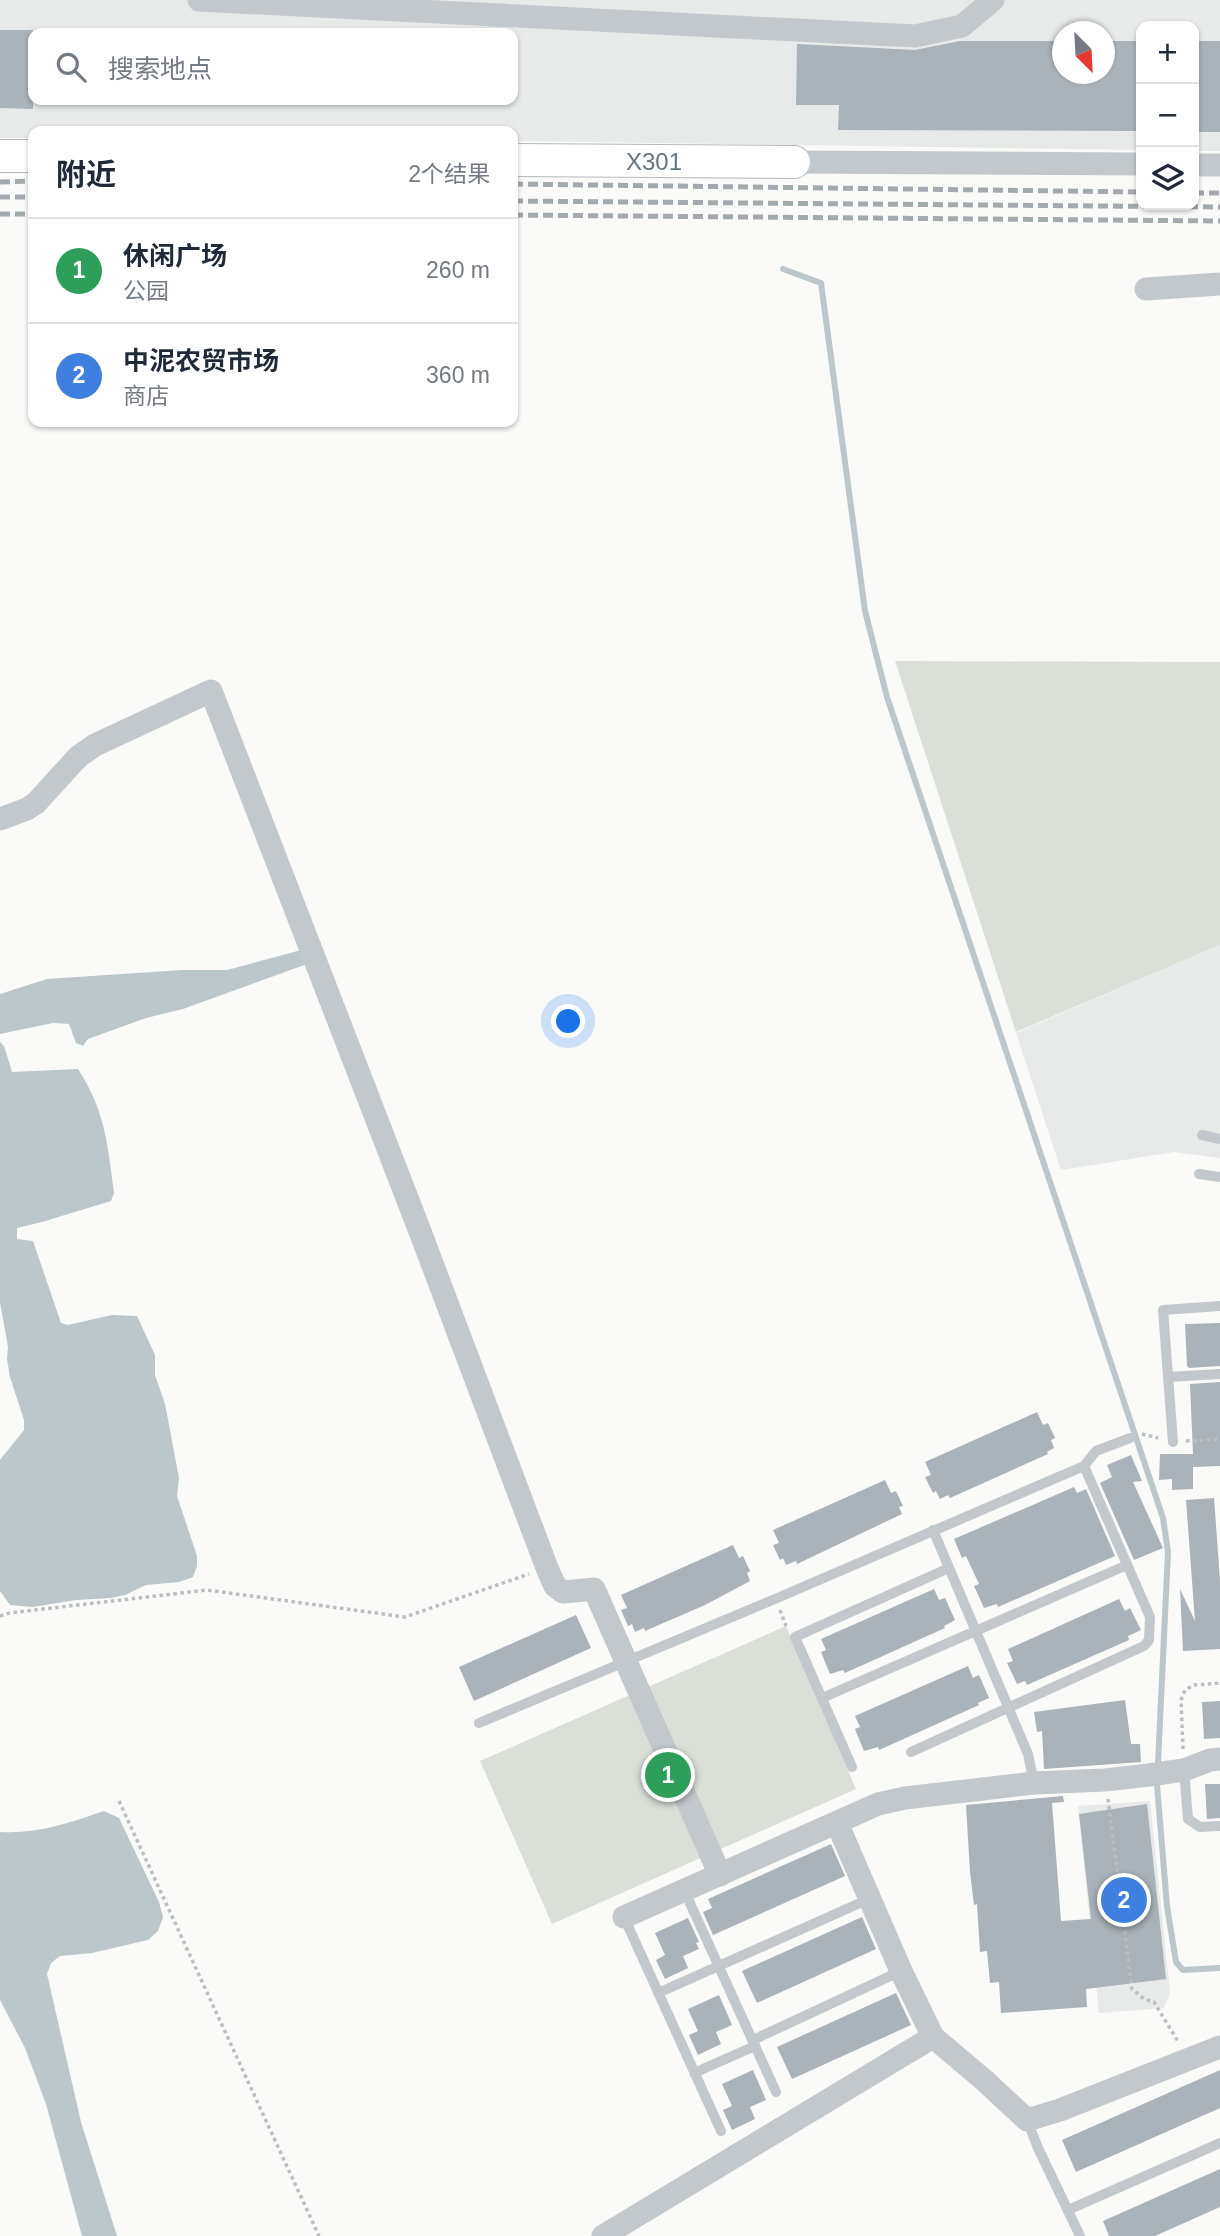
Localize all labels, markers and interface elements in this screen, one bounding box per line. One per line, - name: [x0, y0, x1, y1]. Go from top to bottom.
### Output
- north arrow: [1052, 21, 1115, 84]
- map controls: [1136, 21, 1199, 210]
- button: +: [1136, 21, 1199, 84]
- search box: [28, 28, 518, 105]
- icon: search: [52, 48, 90, 86]
- text: 搜索地点: [108, 54, 212, 84]
- button: −: [1136, 84, 1199, 147]
- button: layers: [1136, 147, 1199, 210]
- street label: X301: [626, 148, 682, 175]
- text: 附近: [56, 158, 116, 191]
- text: 2个结果: [408, 161, 490, 187]
- text: 休闲广场: [123, 241, 227, 271]
- text: 1: [73, 257, 85, 283]
- text: 260 m: [426, 257, 490, 283]
- text: 公园: [123, 278, 169, 304]
- text: 中泥农贸市场: [123, 346, 279, 376]
- text: 2: [73, 362, 85, 388]
- text: 360 m: [426, 362, 490, 388]
- text: 商店: [123, 383, 169, 409]
- your location: [551, 1004, 585, 1038]
- pin: 1: [645, 1749, 691, 1801]
- pin: 2: [1101, 1874, 1147, 1926]

